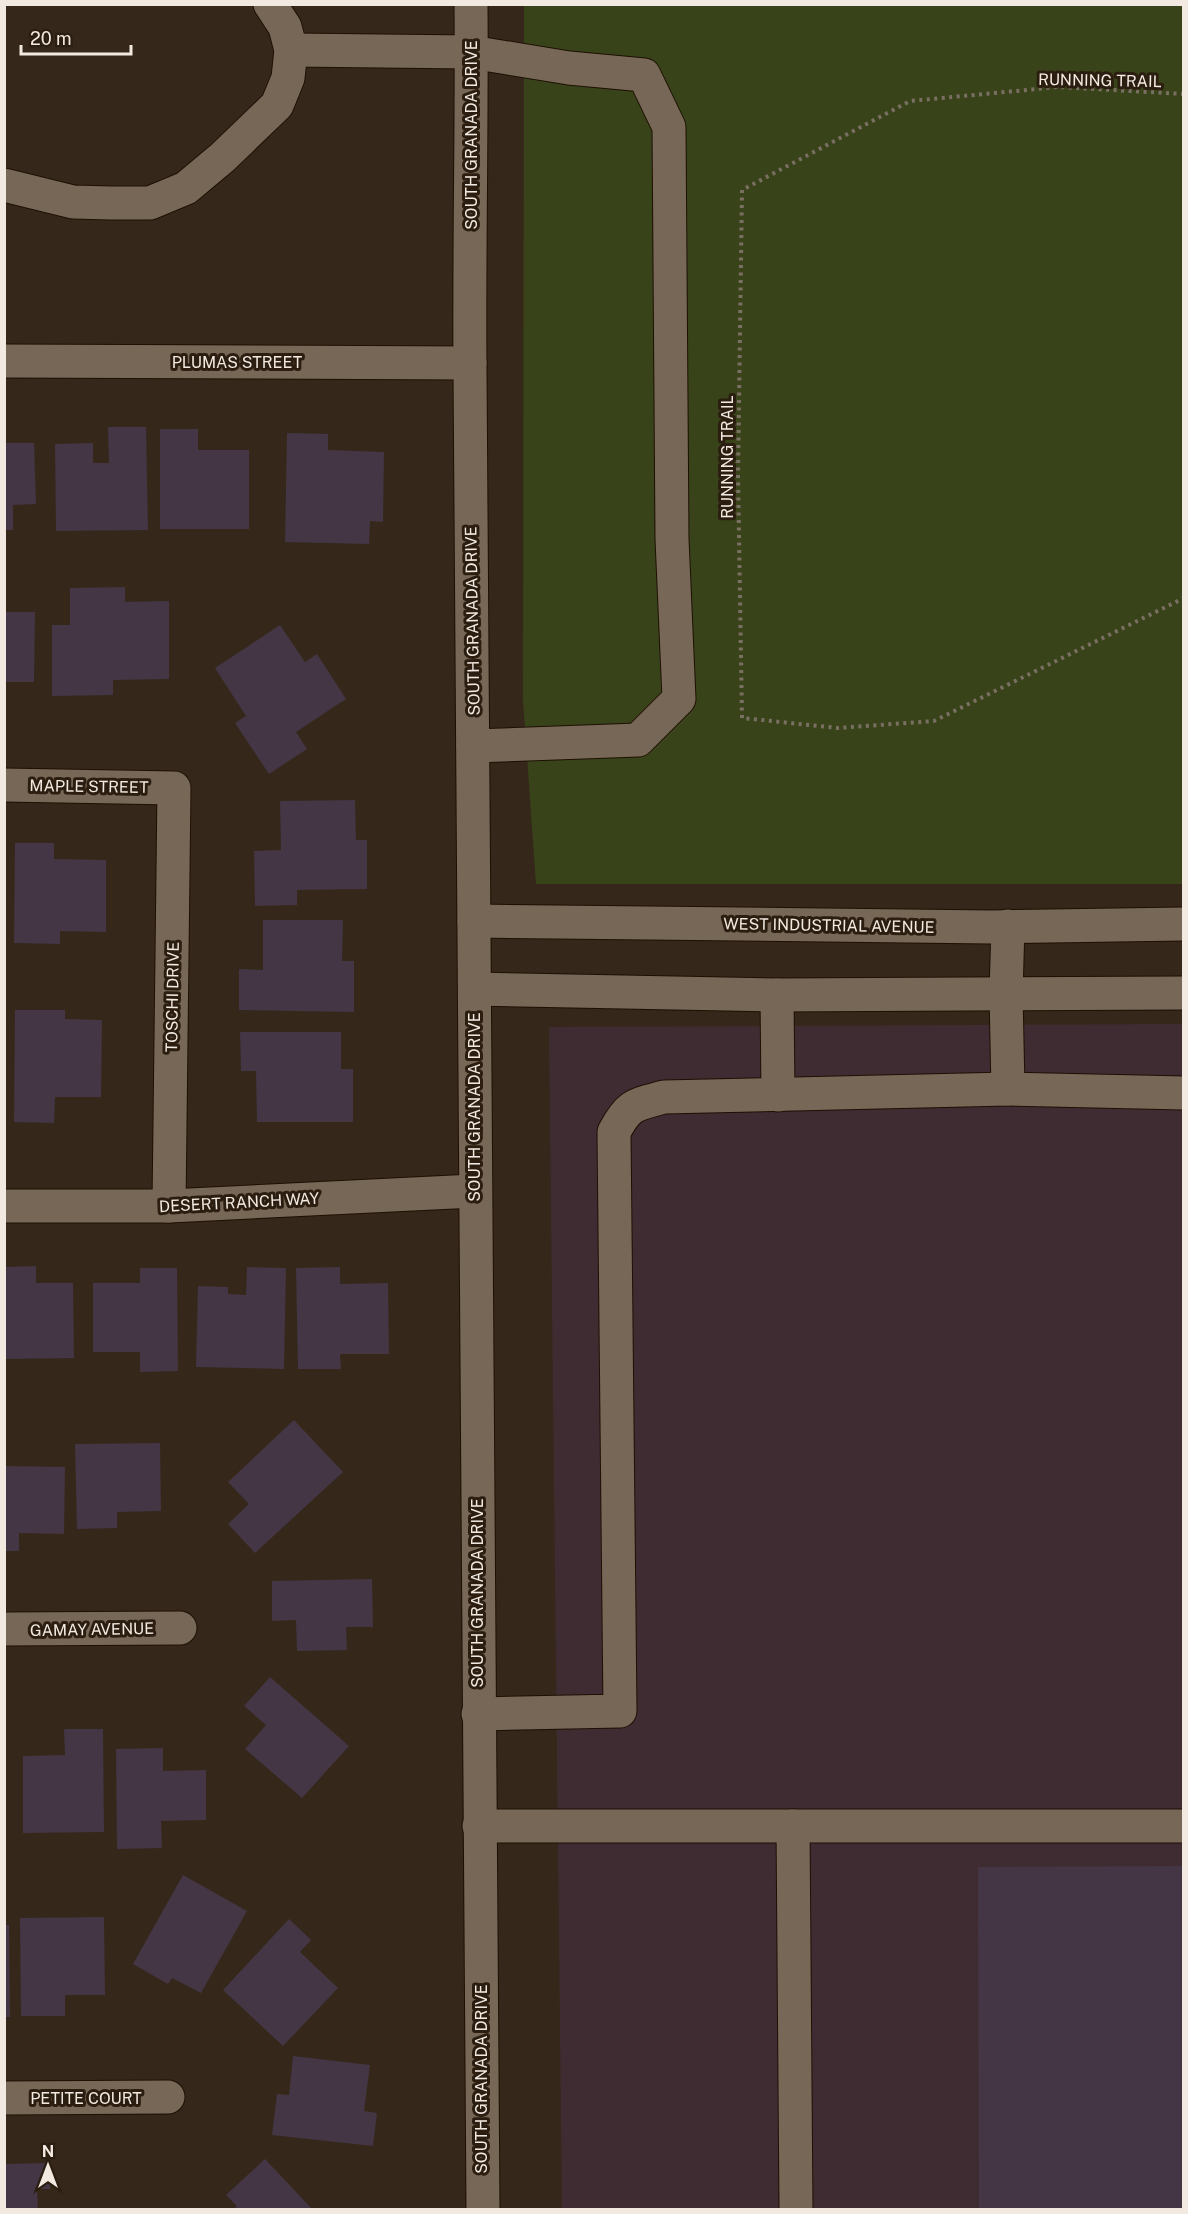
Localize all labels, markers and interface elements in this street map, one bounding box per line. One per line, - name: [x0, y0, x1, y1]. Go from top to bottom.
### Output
- scale bar: [21, 18, 130, 56]
- text: 20 m: [30, 28, 72, 49]
- street label: SOUTH GRANADA DRIVE: [462, 40, 481, 230]
- street label: RUNNING TRAIL: [1038, 70, 1162, 91]
- street label: PLUMAS STREET: [172, 353, 303, 372]
- street label: RUNNING TRAIL: [718, 395, 737, 519]
- street label: SOUTH GRANADA DRIVE: [461, 526, 484, 716]
- street label: MAPLE STREET: [29, 776, 149, 797]
- street label: WEST INDUSTRIAL AVENUE: [723, 914, 935, 937]
- street label: TOSCHI DRIVE: [162, 942, 183, 1052]
- street label: SOUTH GRANADA DRIVE: [465, 1012, 484, 1202]
- street label: DESERT RANCH WAY: [159, 1189, 320, 1216]
- street label: SOUTH GRANADA DRIVE: [468, 1498, 487, 1688]
- street label: GAMAY AVENUE: [30, 1619, 154, 1640]
- street label: SOUTH GRANADA DRIVE: [472, 1984, 491, 2174]
- street label: PETITE COURT: [30, 2089, 142, 2108]
- north arrow: [18, 2136, 78, 2196]
- text: N: [42, 2142, 54, 2161]

